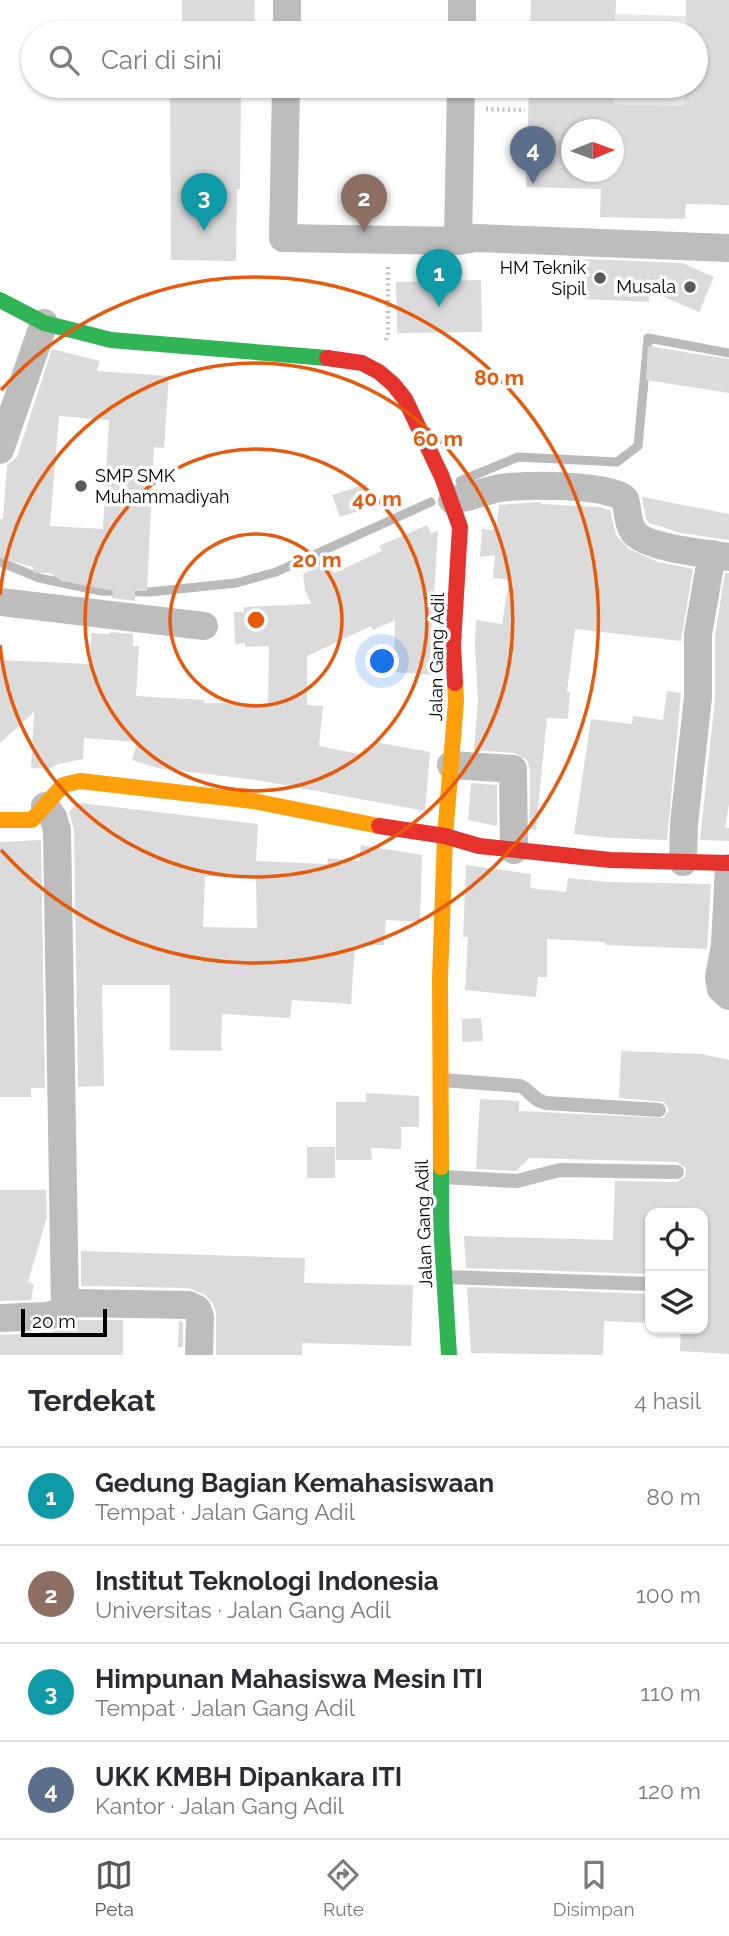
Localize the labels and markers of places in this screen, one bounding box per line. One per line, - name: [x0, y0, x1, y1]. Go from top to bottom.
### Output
- pin: 4: [510, 126, 556, 184]
- pin: 3: [181, 173, 227, 231]
- pin: 2: [341, 174, 387, 232]
- pin: 1: [416, 249, 462, 307]
- place label: HM Teknik Sipil: [500, 257, 586, 299]
- marker: HM Teknik Sipil: [592, 270, 608, 286]
- place label: Musala: [616, 276, 676, 297]
- marker: Musala: [682, 279, 698, 295]
- place label: SMP SMK Muhammadiyah: [95, 465, 230, 507]
- marker: SMP SMK Muhammadiyah: [73, 478, 89, 494]
- centre of rings: [244, 608, 268, 632]

